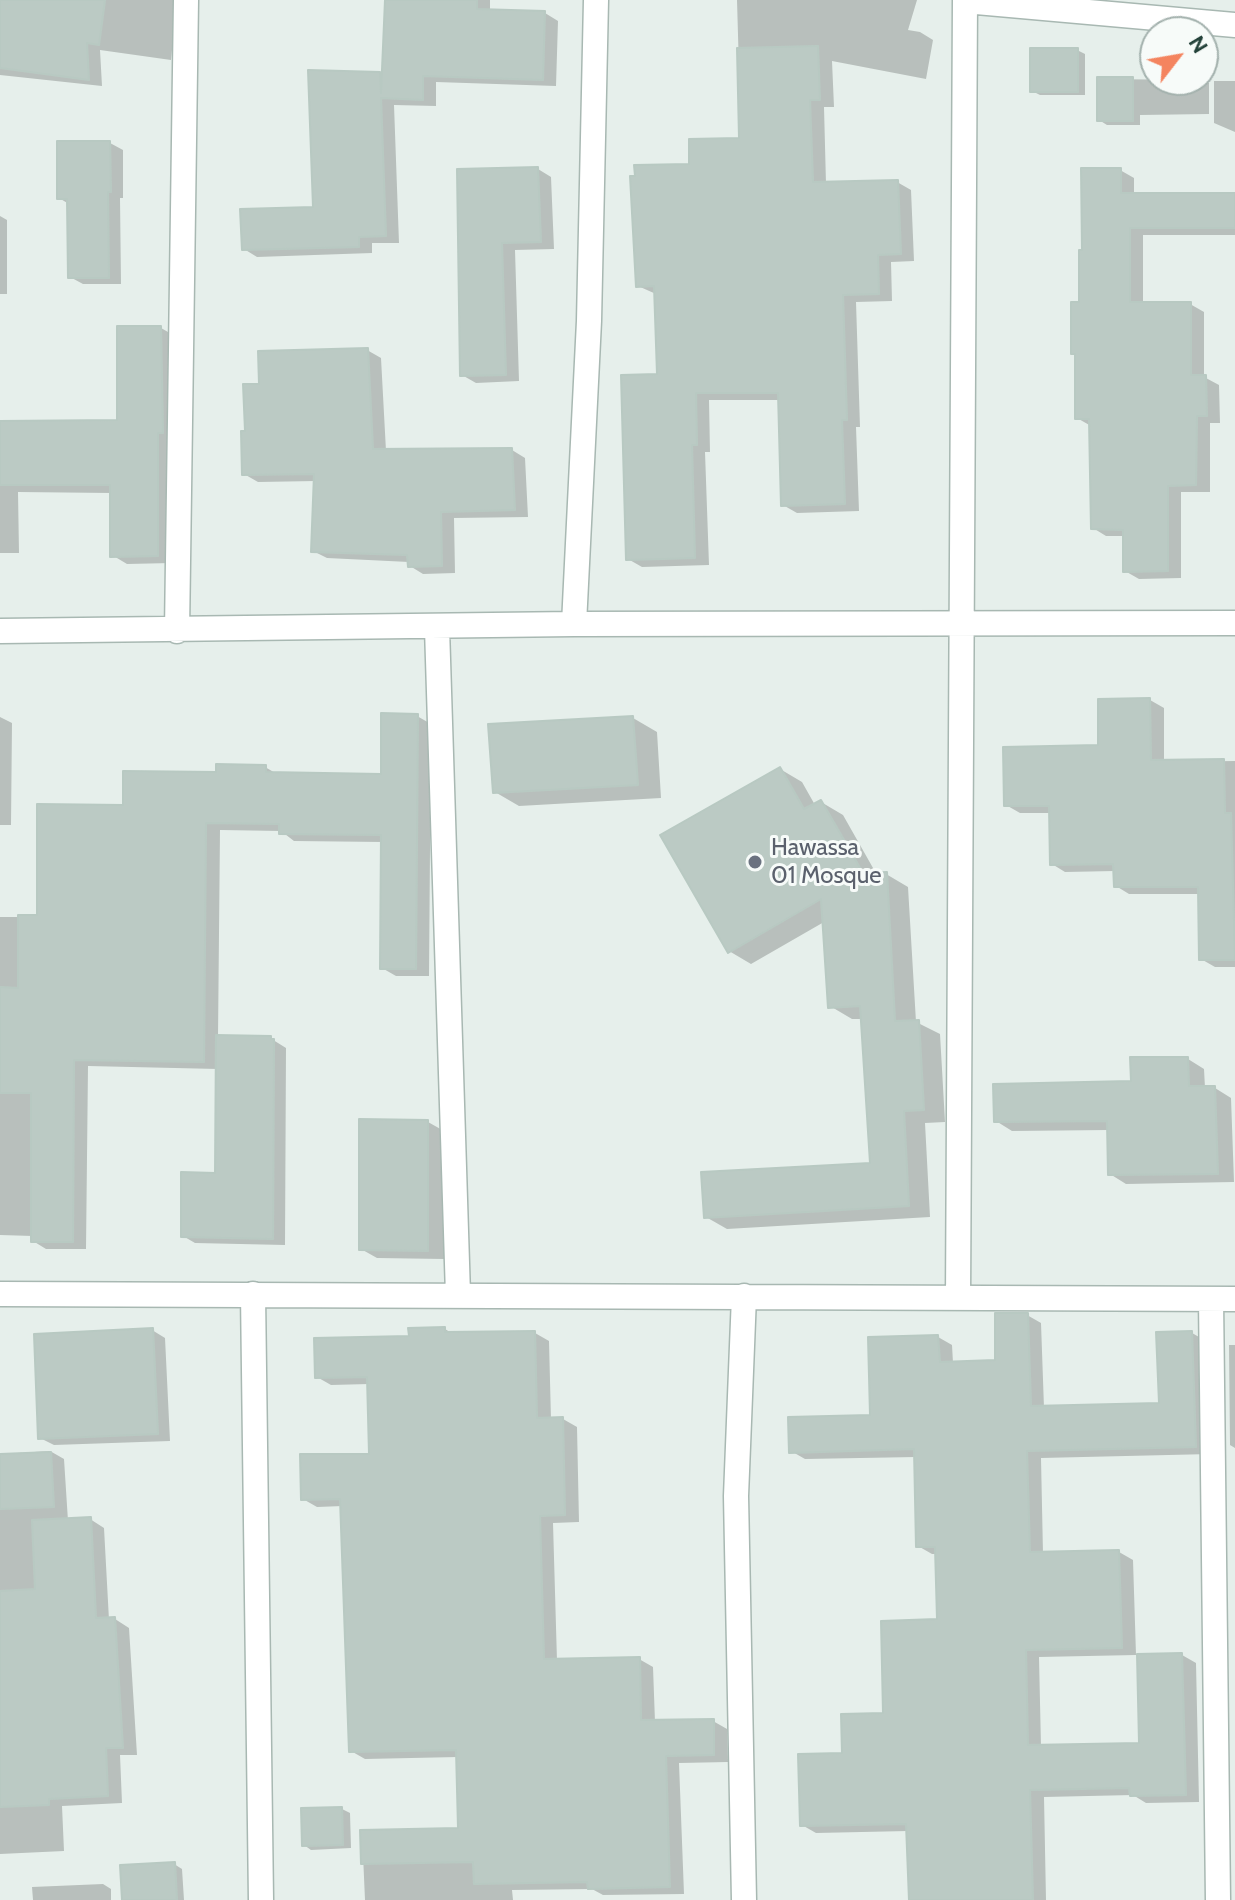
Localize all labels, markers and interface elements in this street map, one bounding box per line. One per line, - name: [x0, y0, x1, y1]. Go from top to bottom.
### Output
- north arrow: [1139, 16, 1219, 96]
- text: N: [1183, 31, 1214, 58]
- place label: Hawassa 01 Mosque: [771, 834, 882, 890]
- marker: Hawassa 01 Mosque: [746, 853, 764, 871]

